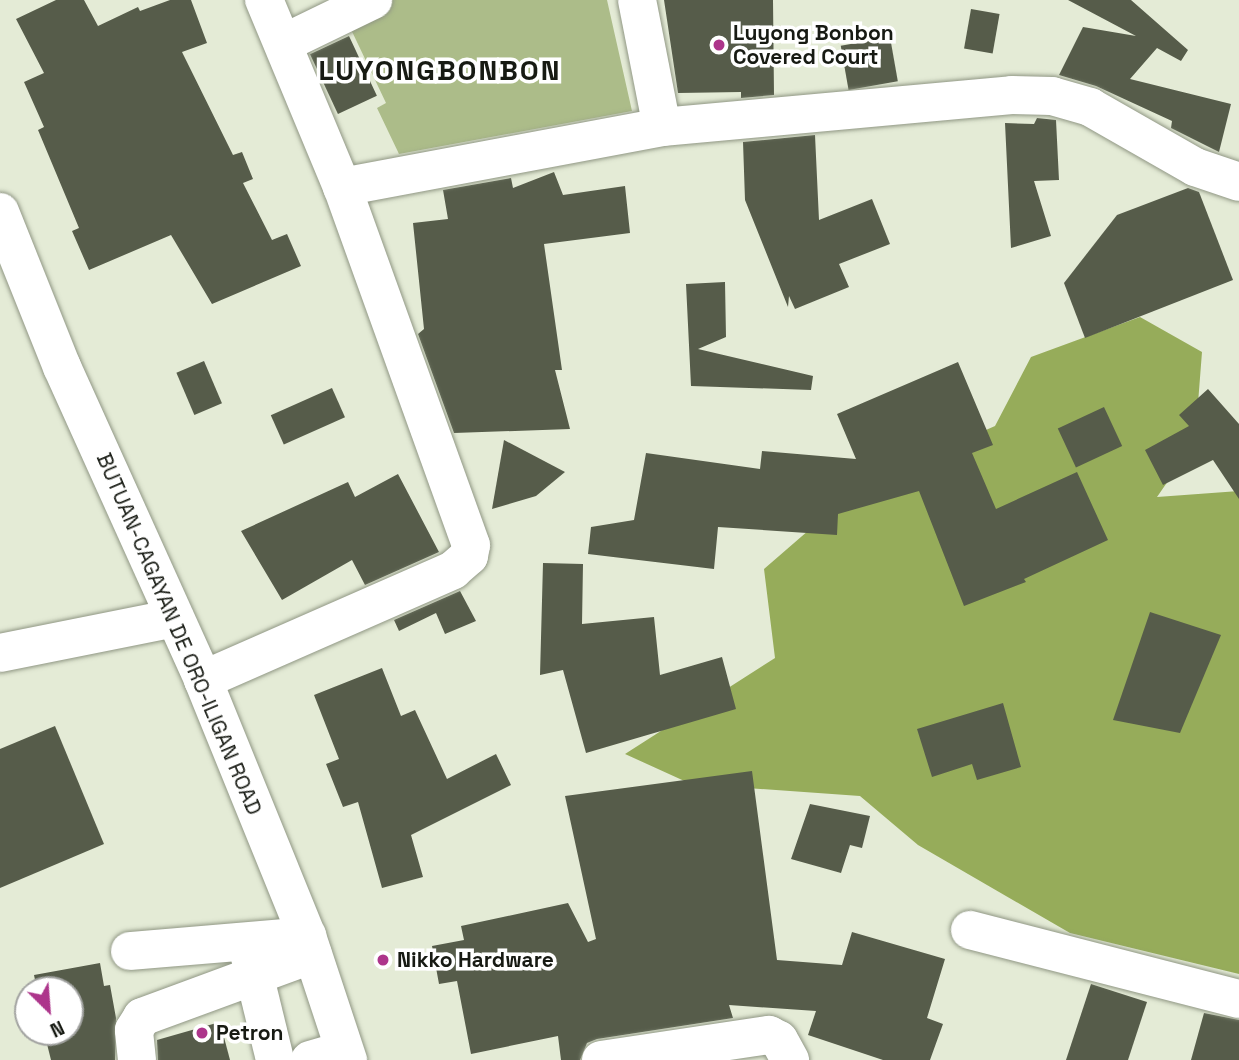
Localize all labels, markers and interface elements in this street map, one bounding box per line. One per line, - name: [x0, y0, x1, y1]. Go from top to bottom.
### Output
- place label: Luyong Bonbon Covered Court: [733, 20, 894, 70]
- marker: Luyong Bonbon Covered Court: [711, 37, 727, 53]
- district label: LUYONGBONBON: [320, 53, 560, 87]
- street label: BUTUAN-CAGAYAN DE ORO-ILIGAN ROAD: [91, 449, 267, 819]
- place label: Nikko Hardware: [397, 947, 554, 973]
- marker: Nikko Hardware: [375, 952, 391, 968]
- north arrow: [14, 976, 84, 1046]
- text: N: [46, 1015, 68, 1043]
- place label: Petron: [216, 1020, 284, 1046]
- marker: Petron: [194, 1025, 210, 1041]

